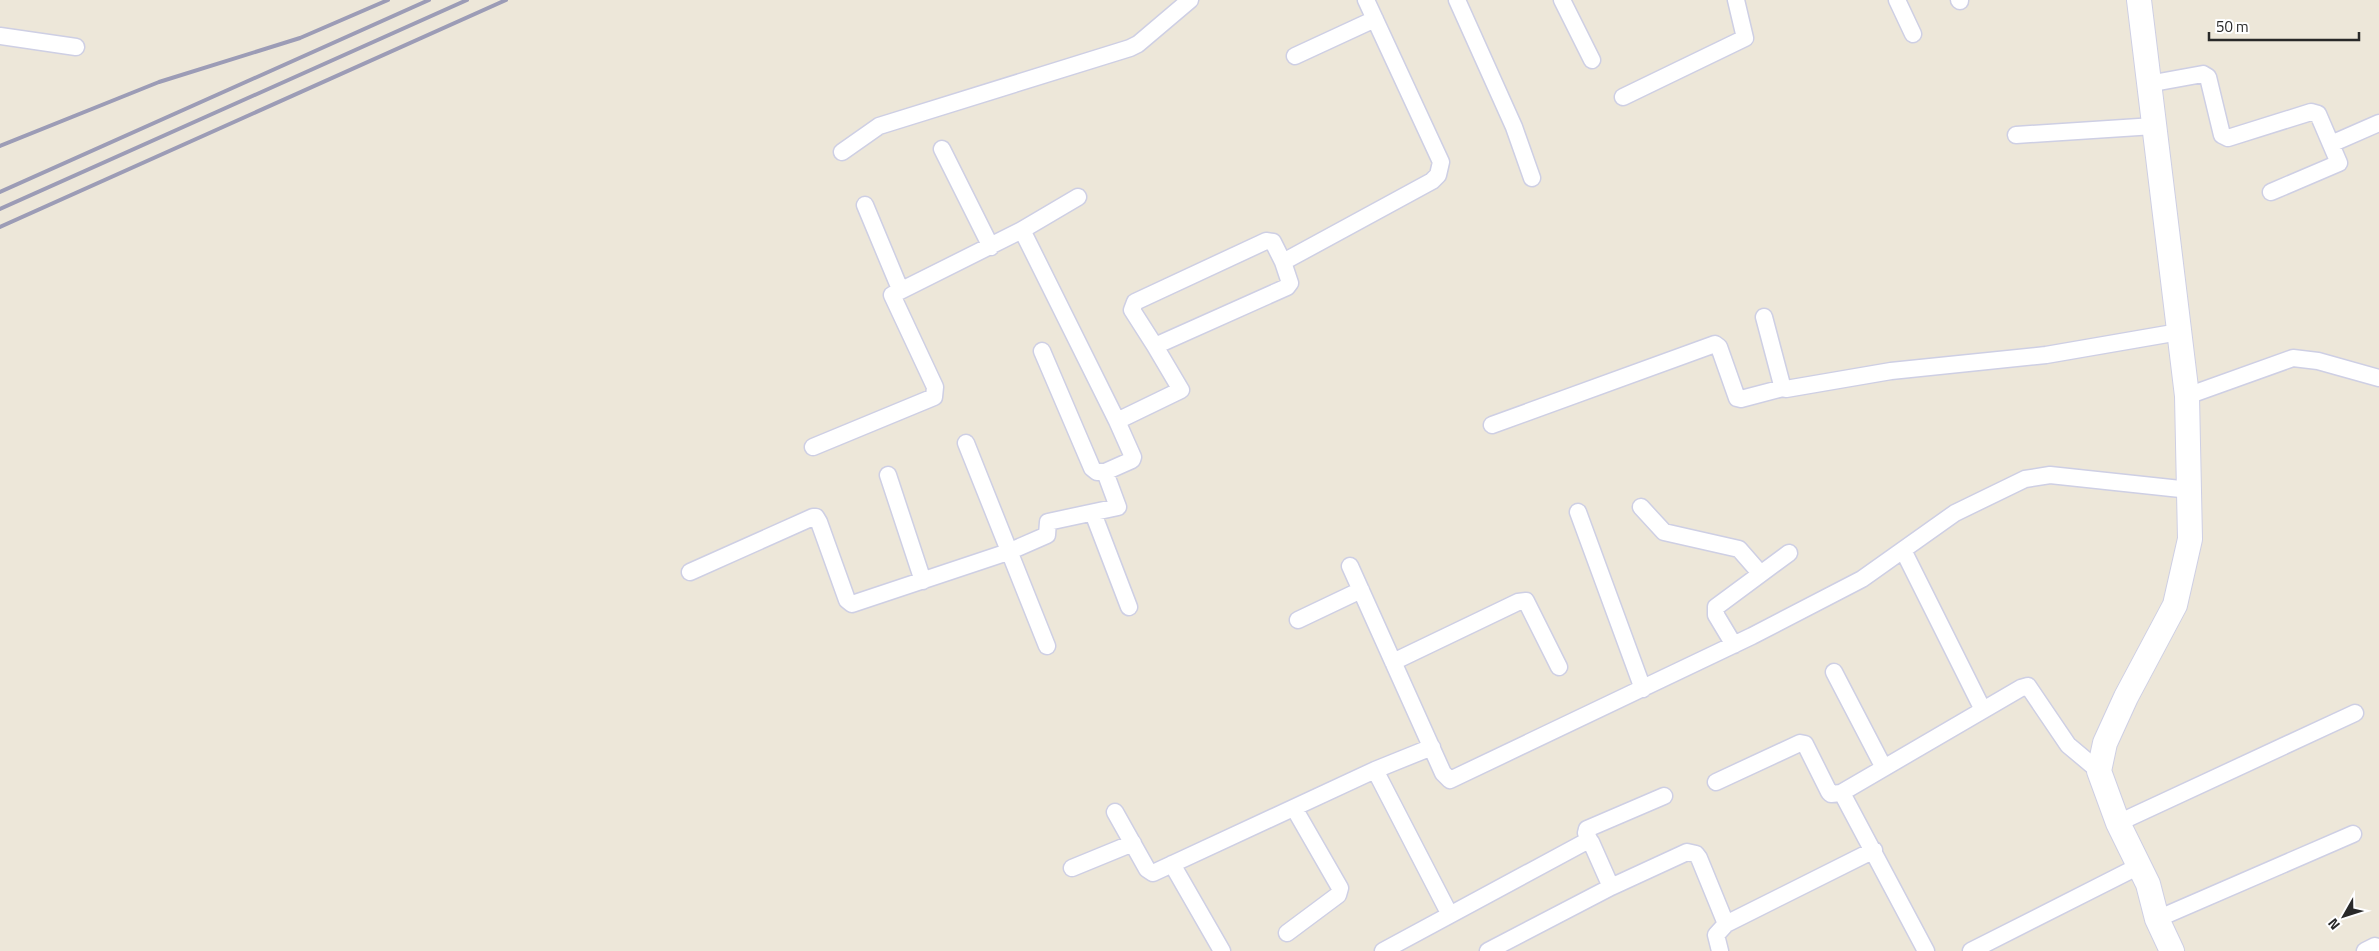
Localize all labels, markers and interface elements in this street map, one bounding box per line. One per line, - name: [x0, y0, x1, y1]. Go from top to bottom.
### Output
- scale bar: [2209, 10, 2359, 42]
- text: 50 m: [2216, 15, 2249, 38]
- north arrow: [2319, 891, 2369, 941]
- text: N: [2322, 914, 2345, 935]

